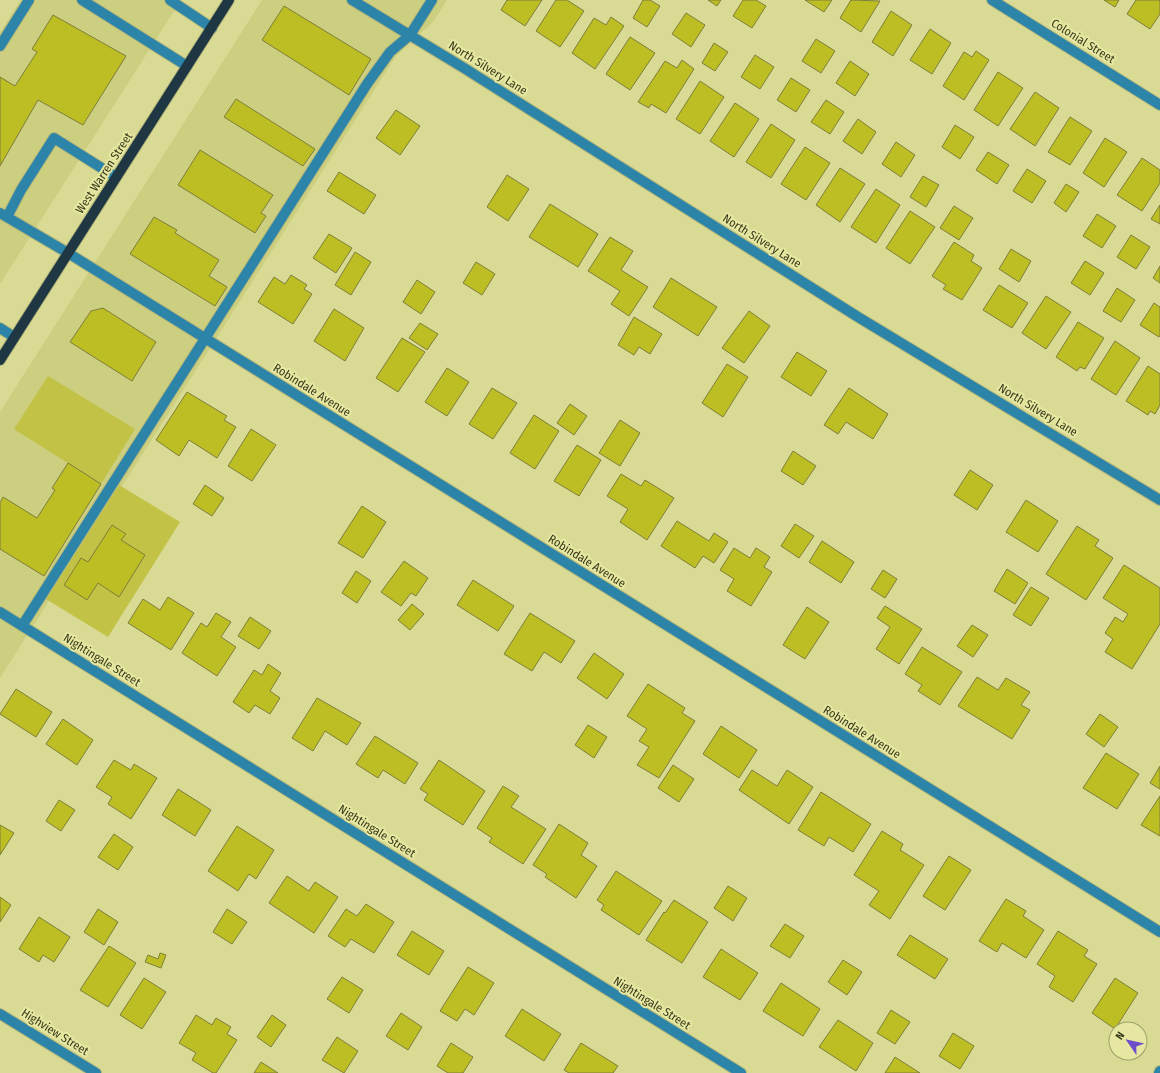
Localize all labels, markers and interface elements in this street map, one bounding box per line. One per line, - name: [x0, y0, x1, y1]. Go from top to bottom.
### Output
- street label: Colonial Street: [1049, 16, 1117, 66]
- street label: North Silvery Lane: [446, 38, 530, 98]
- street label: West Warren Street: [73, 130, 135, 216]
- street label: North Silvery Lane: [720, 211, 804, 271]
- street label: Robindale Avenue: [271, 361, 353, 419]
- street label: North Silvery Lane: [996, 381, 1080, 439]
- street label: Robindale Avenue: [546, 532, 628, 590]
- street label: Nightingale Street: [61, 631, 143, 689]
- street label: Robindale Avenue: [821, 703, 903, 761]
- street label: Nightingale Street: [336, 802, 418, 860]
- street label: Nightingale Street: [611, 974, 693, 1032]
- street label: Highview Street: [19, 1006, 91, 1058]
- north arrow: [1108, 1021, 1148, 1061]
- text: N: [1113, 1029, 1127, 1042]

